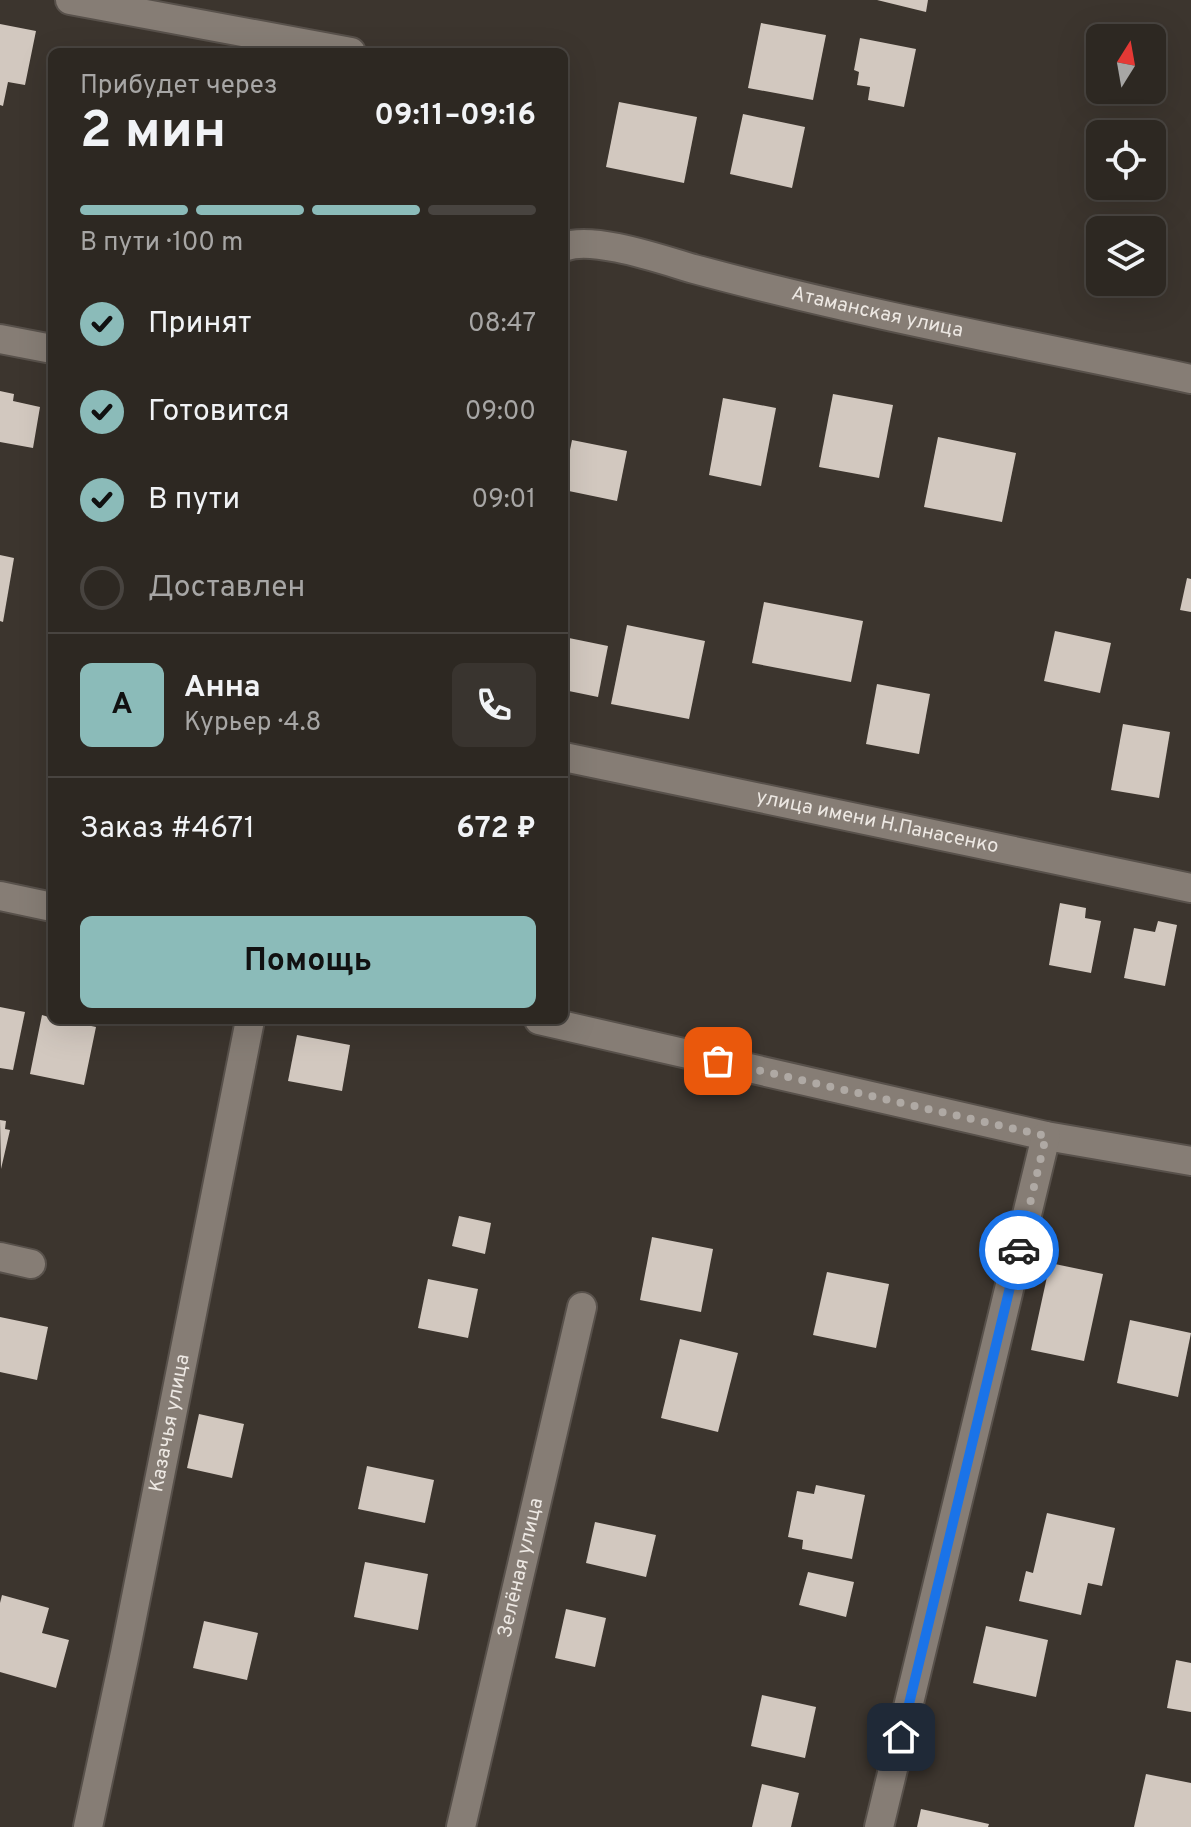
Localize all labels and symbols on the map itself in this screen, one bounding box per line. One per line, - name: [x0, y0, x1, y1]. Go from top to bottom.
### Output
- north arrow: [1086, 24, 1166, 104]
- street label: Атаманская улица: [789, 281, 965, 345]
- street label: улица имени Н.Панасенко: [754, 784, 1001, 860]
- pin: [684, 1027, 752, 1095]
- courier: [979, 1210, 1059, 1290]
- street label: Казачья улица: [144, 1352, 197, 1495]
- street label: Зелёная улица: [492, 1495, 550, 1640]
- pin: [867, 1703, 935, 1771]

